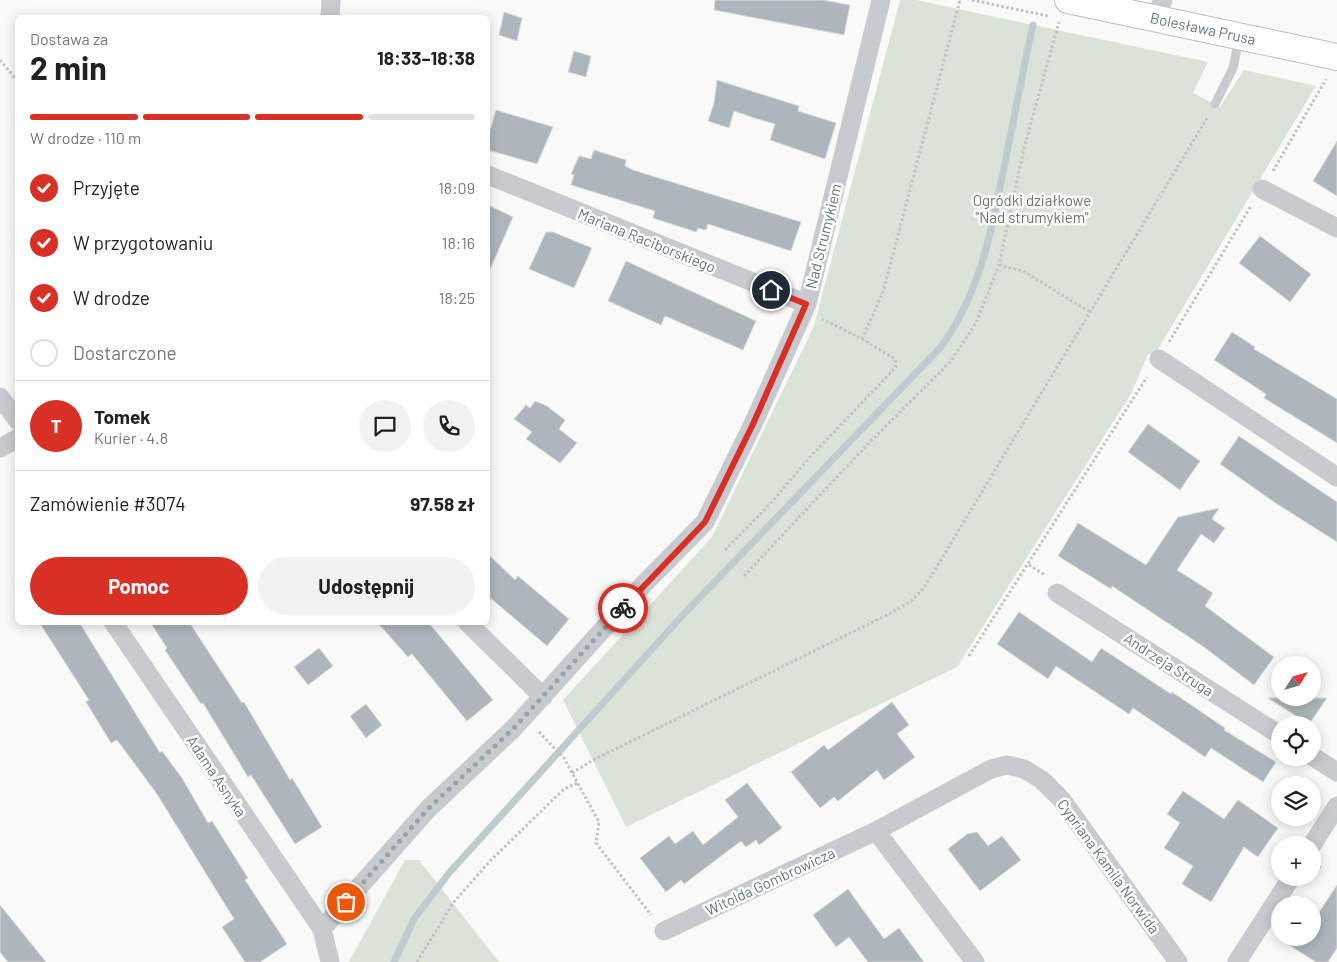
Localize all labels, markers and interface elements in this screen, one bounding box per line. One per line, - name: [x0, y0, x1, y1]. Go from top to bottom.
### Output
- street label: Bolesława Prusa: [1149, 8, 1257, 48]
- text: Dostawa za: [30, 29, 108, 48]
- text: 18:33–18:38: [377, 46, 475, 69]
- text: 2 min: [30, 48, 107, 86]
- text: W drodze · 110 m: [30, 128, 141, 147]
- icon: check: [30, 174, 58, 202]
- text: Przyjęte: [73, 176, 140, 199]
- text: 18:09: [438, 178, 475, 197]
- street label: Nad Strumykiem: [801, 182, 845, 290]
- park label: Ogródki działkowe "Nad strumykiem": [973, 191, 1091, 226]
- street label: Mariana Raciborskiego: [575, 204, 719, 276]
- icon: check: [30, 229, 58, 257]
- text: W przygotowaniu: [73, 231, 213, 254]
- text: 18:16: [442, 233, 475, 252]
- pin: [750, 269, 792, 311]
- icon: home: [757, 276, 785, 304]
- icon: check: [30, 284, 58, 312]
- text: W drodze: [73, 286, 150, 309]
- text: 18:25: [439, 288, 475, 307]
- text: Dostarczone: [73, 341, 177, 364]
- button: chat: [359, 400, 411, 452]
- button: phone: [423, 400, 475, 452]
- text: Tomek: [94, 405, 150, 428]
- text: T: [50, 414, 62, 437]
- text: Kurier · 4.8: [94, 428, 168, 447]
- text: Zamówienie #3074: [30, 492, 186, 515]
- text: 97.58 zł: [410, 492, 475, 515]
- button: Pomoc: [30, 557, 248, 615]
- button: Udostępnij: [258, 557, 475, 615]
- courier: [598, 583, 648, 633]
- icon: bike: [609, 594, 637, 622]
- street label: Andrzeja Struga: [1121, 628, 1217, 700]
- north arrow: [1271, 656, 1321, 706]
- map controls: [1271, 656, 1321, 946]
- button: locate: [1271, 716, 1321, 766]
- street label: Adama Asnyka: [183, 732, 251, 820]
- button: layers: [1271, 776, 1321, 826]
- street label: Cypriana Kamila Norwida: [1054, 795, 1164, 937]
- button: +: [1271, 836, 1321, 886]
- street label: Witolda Gombrowicza: [702, 843, 838, 919]
- pin: [325, 881, 367, 923]
- icon: bag: [332, 888, 360, 916]
- button: −: [1271, 896, 1321, 946]

